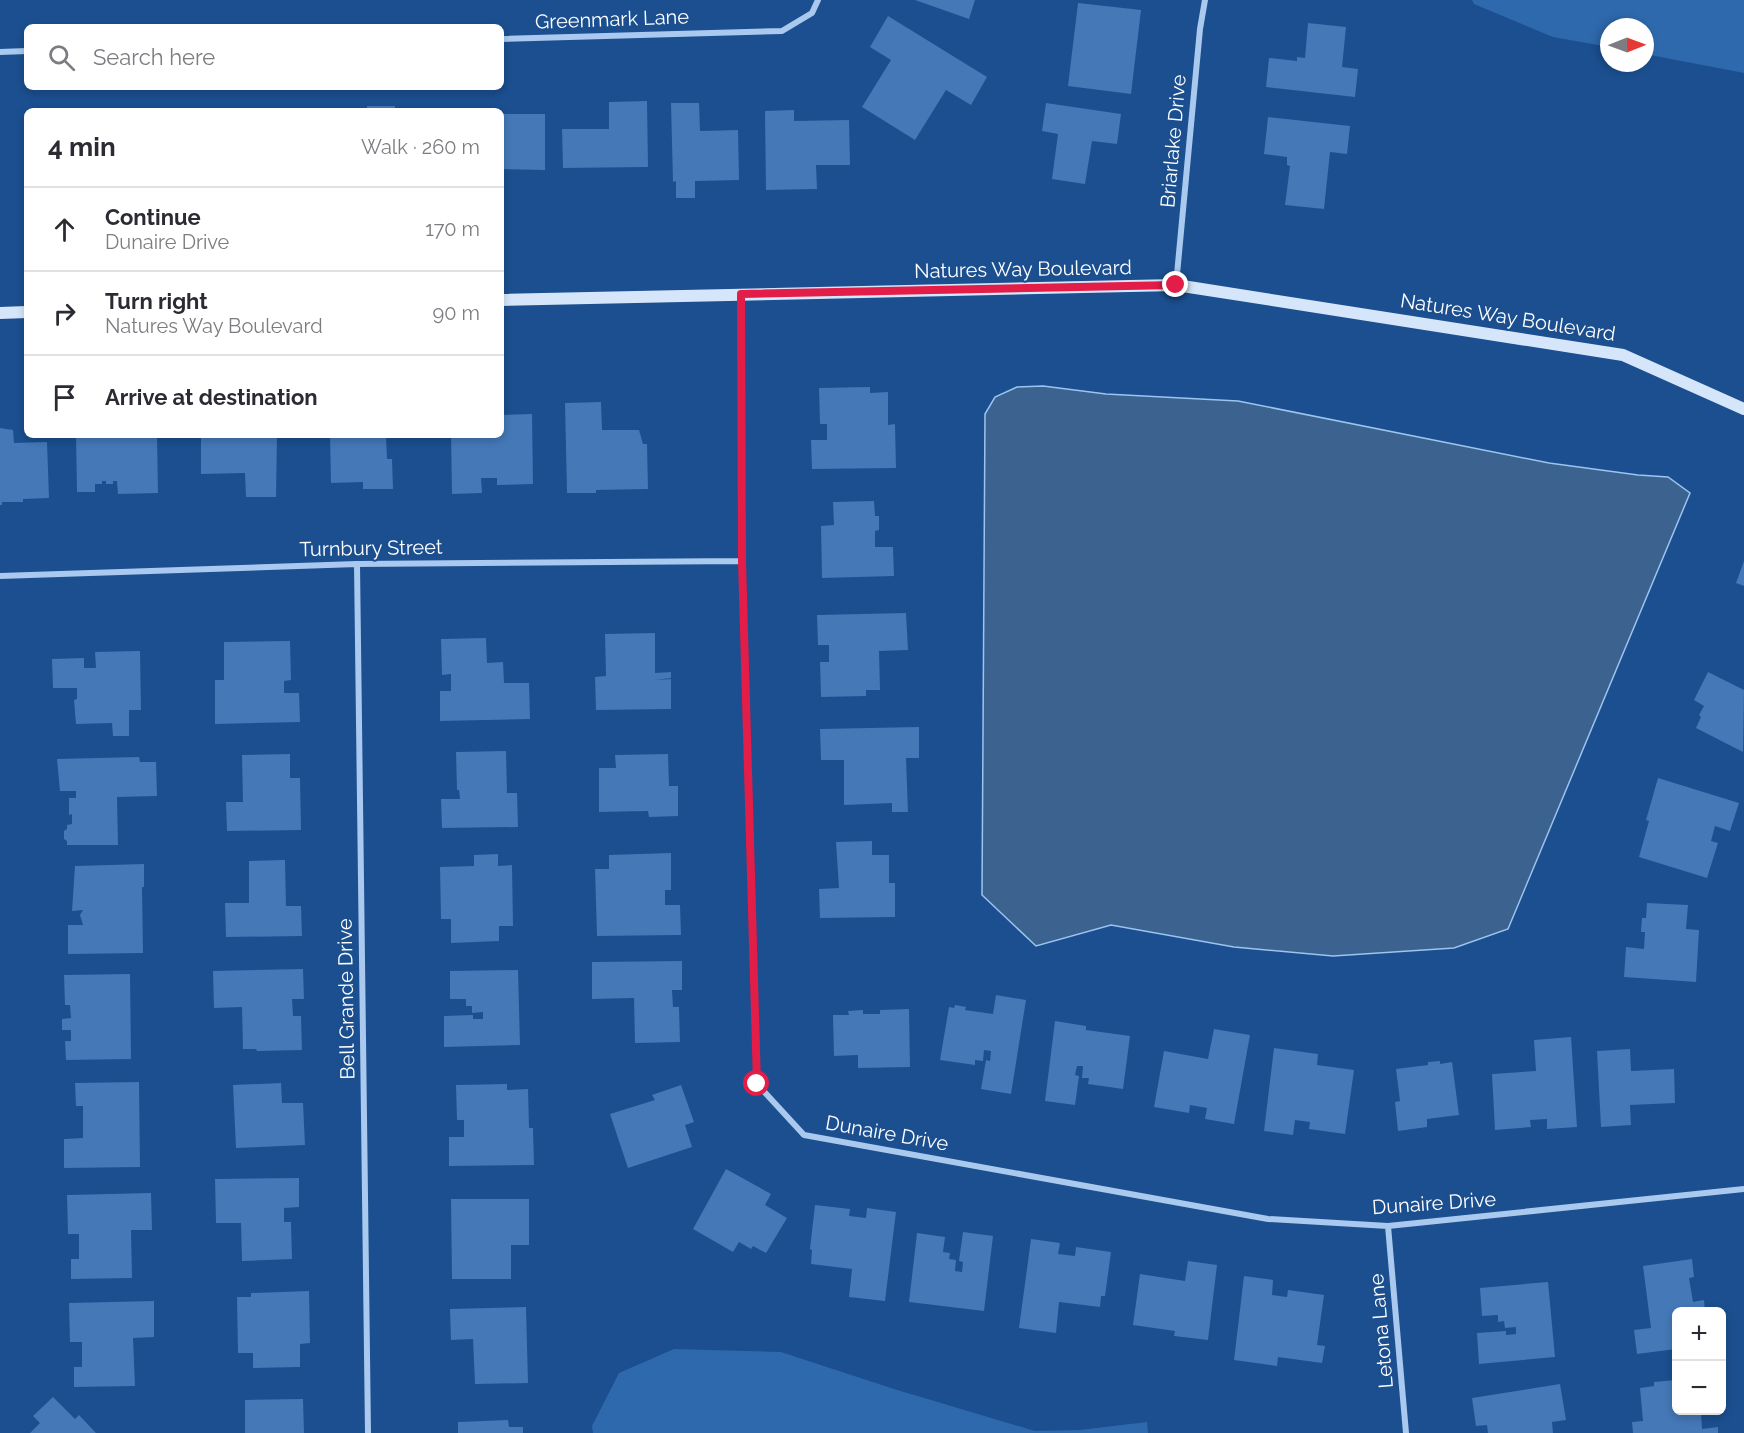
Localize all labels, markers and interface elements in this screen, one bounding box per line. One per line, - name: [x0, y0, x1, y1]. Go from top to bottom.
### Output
- street label: Greenmark Lane: [535, 4, 690, 34]
- north arrow: [1600, 18, 1654, 72]
- search box: [24, 24, 504, 90]
- icon: search: [45, 41, 78, 74]
- text: Search here: [93, 44, 215, 70]
- street label: Briarlake Drive: [1155, 73, 1191, 209]
- text: 4 min: [48, 132, 116, 162]
- text: Walk · 260 m: [361, 135, 480, 159]
- text: Continue: [105, 204, 201, 230]
- icon: ahead: [48, 213, 81, 246]
- text: 170 m: [425, 217, 480, 241]
- text: Dunaire Drive: [105, 230, 229, 254]
- street label: Natures Way Boulevard: [914, 255, 1132, 283]
- route end: [1162, 271, 1188, 297]
- text: Turn right: [105, 288, 208, 314]
- street label: Natures Way Boulevard: [1399, 288, 1617, 346]
- icon: right: [48, 297, 81, 330]
- text: 90 m: [433, 301, 480, 325]
- text: Natures Way Boulevard: [105, 314, 323, 338]
- icon: arrive: [48, 381, 81, 414]
- text: Arrive at destination: [105, 384, 318, 410]
- street label: Turnbury Street: [299, 535, 443, 561]
- street label: Bell Grande Drive: [333, 918, 359, 1080]
- route start: [743, 1070, 769, 1096]
- street label: Dunaire Drive: [824, 1110, 951, 1156]
- street label: Dunaire Drive: [1371, 1187, 1497, 1219]
- street label: Letona Lane: [1364, 1272, 1398, 1389]
- map controls: [1672, 1307, 1726, 1415]
- button: +: [1672, 1307, 1726, 1361]
- button: −: [1672, 1361, 1726, 1415]

